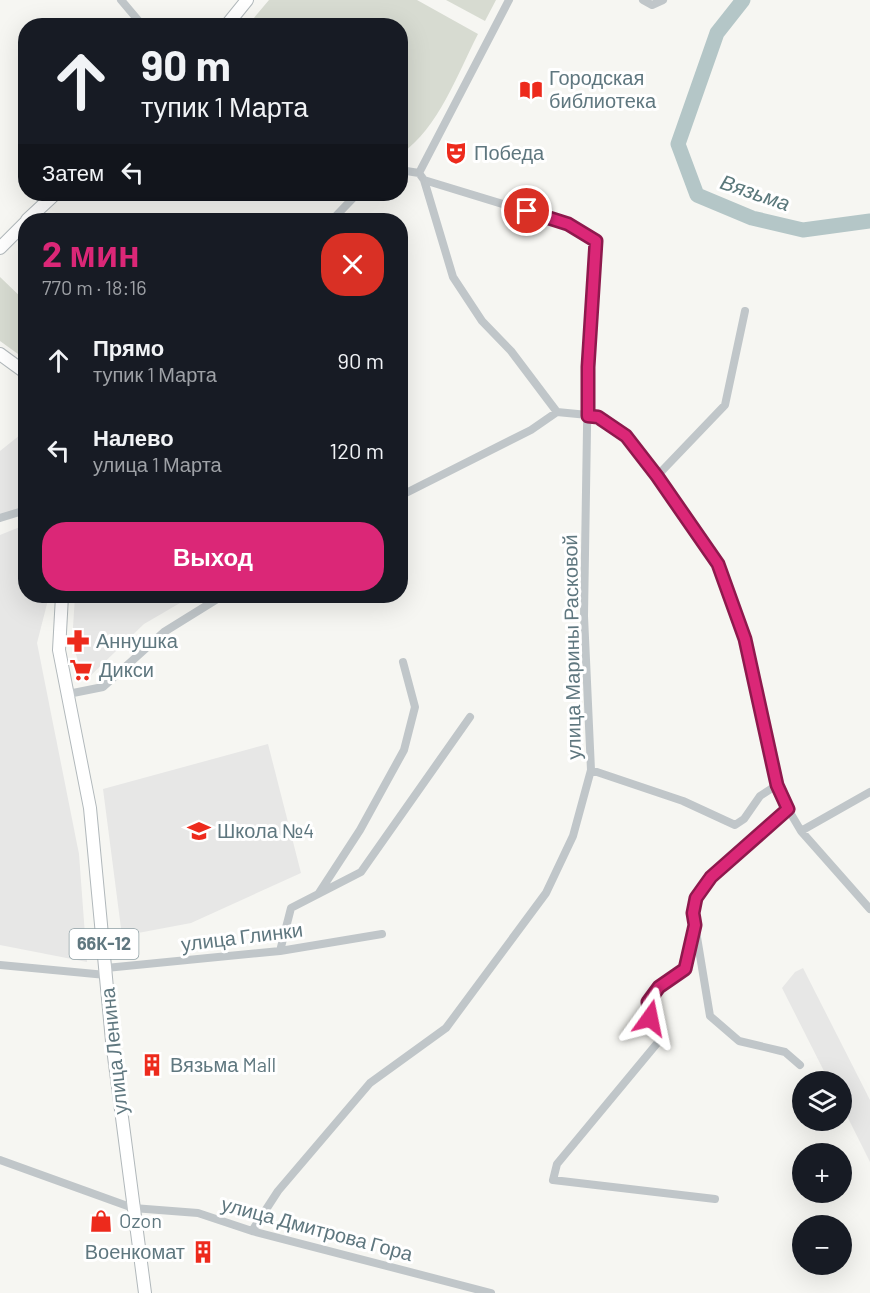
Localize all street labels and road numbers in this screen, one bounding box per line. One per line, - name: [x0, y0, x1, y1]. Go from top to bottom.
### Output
- street label: улица Марины Расковой: [557, 534, 585, 760]
- street label: улица Глинки: [180, 917, 304, 955]
- road number: 66К-12: [70, 929, 138, 959]
- street label: улица Ленина: [94, 986, 132, 1116]
- street label: улица Дмитрова Гора: [219, 1191, 416, 1265]

